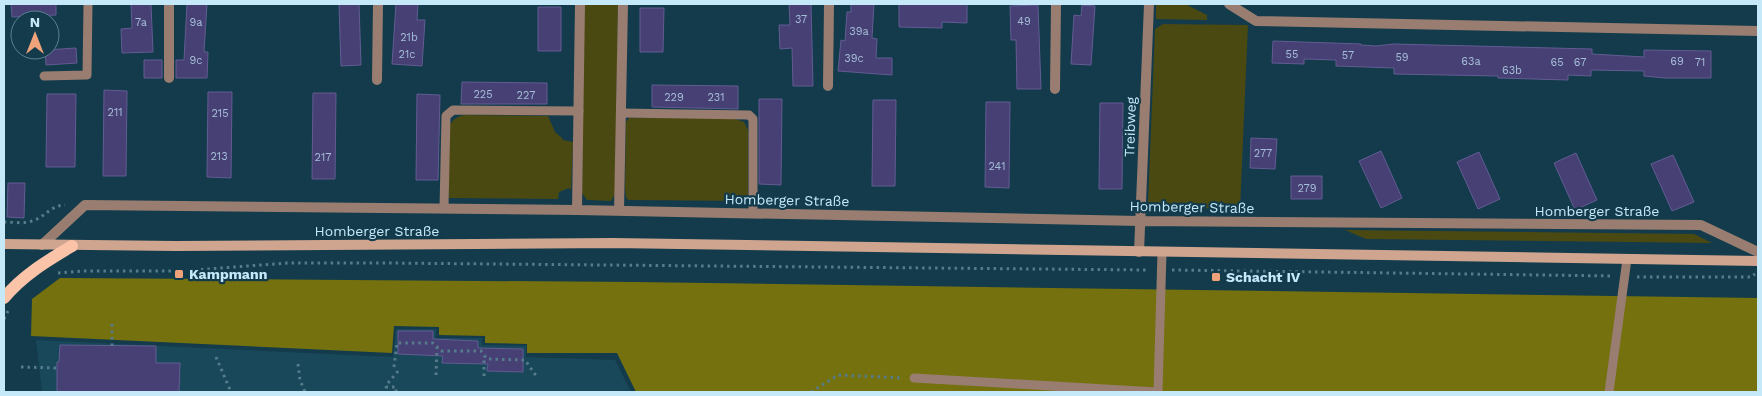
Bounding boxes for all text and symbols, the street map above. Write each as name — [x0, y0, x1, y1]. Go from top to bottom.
north arrow — [10, 10, 60, 60]
house number: 37 — [795, 13, 807, 26]
text: N — [30, 14, 40, 30]
house number: 49 — [1017, 15, 1031, 28]
house number: 7a — [135, 16, 147, 29]
house number: 9a — [189, 16, 203, 29]
house number: 39a — [849, 25, 869, 38]
house number: 21b — [400, 31, 418, 44]
house number: 21c — [399, 48, 415, 61]
house number: 55 — [1286, 48, 1298, 61]
house number: 57 — [1342, 49, 1354, 62]
house number: 59 — [1395, 51, 1409, 64]
house number: 39c — [844, 52, 864, 65]
house number: 9c — [190, 54, 202, 67]
house number: 63a — [1461, 55, 1481, 68]
house number: 69 — [1670, 55, 1684, 68]
house number: 65 — [1550, 56, 1564, 69]
house number: 67 — [1574, 56, 1586, 69]
house number: 71 — [1695, 56, 1705, 69]
house number: 63b — [1502, 64, 1522, 77]
house number: 225 — [473, 88, 493, 101]
house number: 227 — [517, 89, 535, 102]
house number: 229 — [664, 91, 684, 104]
house number: 231 — [707, 91, 725, 104]
street label: Treibweg — [1121, 96, 1139, 157]
house number: 211 — [108, 106, 123, 119]
house number: 215 — [211, 107, 229, 120]
house number: 277 — [1254, 147, 1272, 160]
house number: 213 — [210, 150, 228, 163]
house number: 217 — [315, 151, 331, 164]
house number: 241 — [989, 160, 1005, 173]
house number: 279 — [1297, 182, 1317, 195]
street label: Homberger Straße — [724, 191, 850, 209]
street label: Homberger Straße — [1129, 198, 1255, 216]
street label: Homberger Straße — [1535, 203, 1659, 219]
street label: Homberger Straße — [315, 223, 439, 239]
place label: Kampmann — [189, 266, 267, 282]
marker: Kampmann — [173, 268, 185, 280]
place label: Schacht IV — [1226, 269, 1301, 285]
marker: Schacht IV — [1210, 271, 1222, 283]

